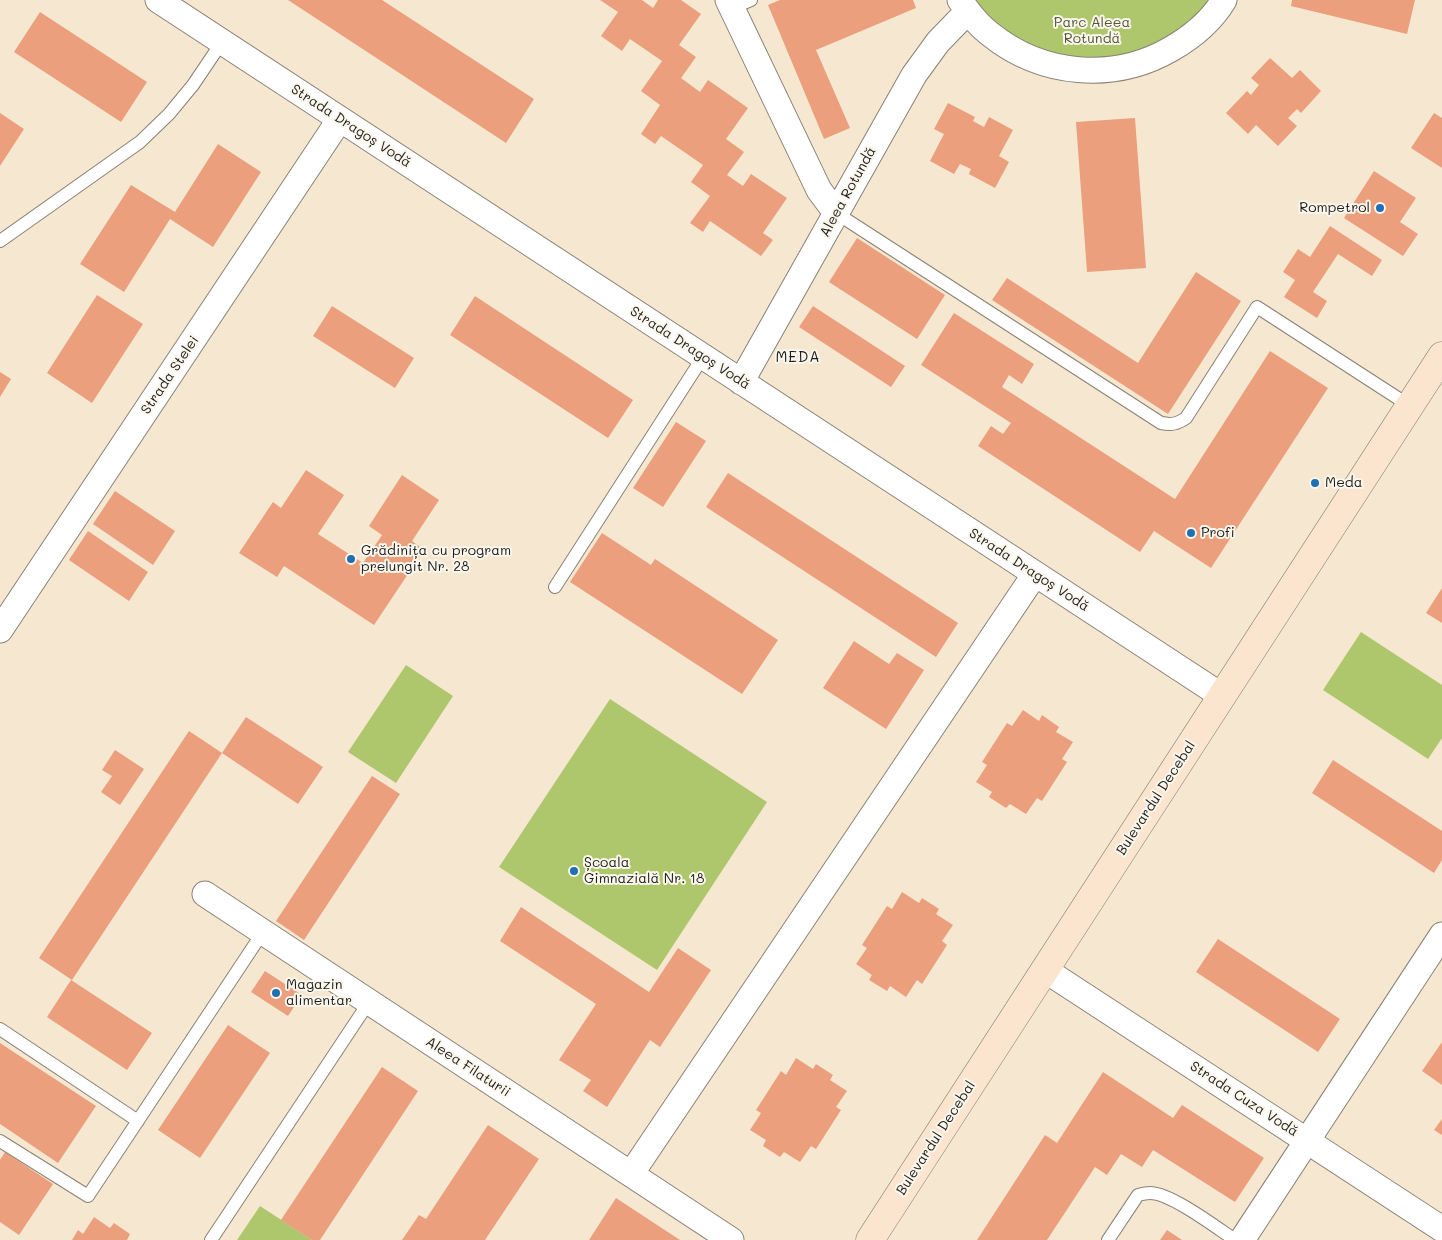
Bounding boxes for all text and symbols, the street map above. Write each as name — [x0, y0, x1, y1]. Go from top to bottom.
park label: Parc Aleea Rotundă — [1054, 15, 1130, 48]
street label: Strada Dragoș Vodă — [288, 81, 414, 171]
street label: Aleea Rotundă — [816, 144, 880, 240]
place label: Rompetrol — [1299, 200, 1370, 216]
marker: Rompetrol — [1374, 202, 1386, 214]
street label: Strada Dragoș Vodă — [627, 303, 753, 393]
street label: Strada Stelei — [138, 333, 202, 417]
district label: MEDA — [775, 348, 821, 366]
place label: Meda — [1325, 475, 1362, 491]
marker: Meda — [1309, 477, 1321, 489]
street label: Strada Dragoș Vodă — [966, 525, 1092, 615]
place label: Profi — [1201, 525, 1235, 541]
marker: Profi — [1185, 527, 1197, 539]
place label: Grădinița cu program prelungit Nr. 28 — [361, 543, 511, 576]
marker: Grădinița cu program prelungit Nr. 28 — [345, 553, 357, 565]
street label: Bulevardul Decebal — [1113, 738, 1199, 858]
place label: Școala Gimnazială Nr. 18 — [584, 855, 705, 888]
marker: Școala Gimnazială Nr. 18 — [568, 865, 580, 877]
place label: Magazin alimentar — [286, 977, 352, 1010]
marker: Magazin alimentar — [270, 987, 282, 999]
street label: Aleea Filaturii — [423, 1033, 513, 1101]
street label: Strada Cuza Vodă — [1187, 1058, 1301, 1140]
street label: Bulevardul Decebal — [893, 1078, 979, 1198]

